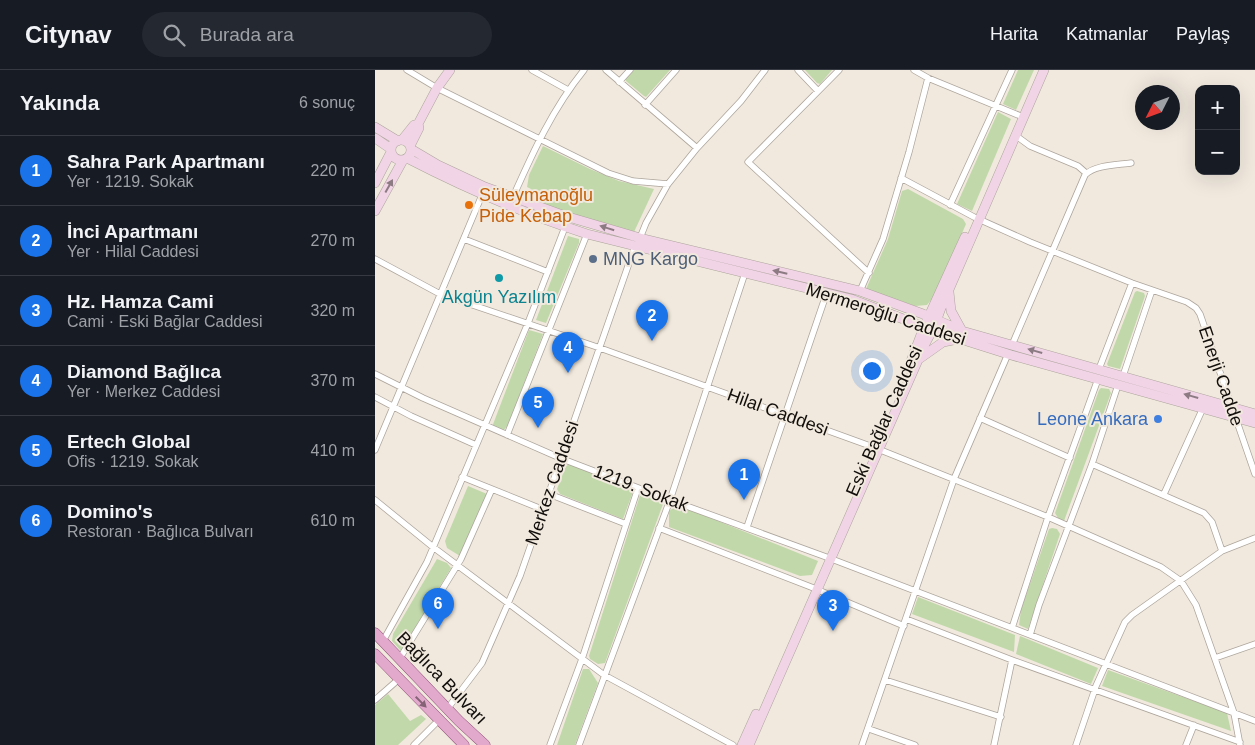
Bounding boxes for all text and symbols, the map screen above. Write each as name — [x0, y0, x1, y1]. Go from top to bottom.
search box — [142, 12, 492, 57]
text: Citynav — [25, 21, 112, 48]
icon: search — [160, 21, 188, 49]
text: Burada ara — [200, 24, 294, 45]
text: Harita — [990, 24, 1038, 44]
text: Katmanlar — [1066, 24, 1148, 44]
text: Paylaş — [1176, 24, 1230, 44]
north arrow — [1135, 85, 1180, 130]
map controls — [1195, 85, 1240, 175]
button: + — [1195, 85, 1240, 130]
text: Yakında — [20, 91, 99, 114]
text: 6 sonuç — [299, 94, 355, 111]
button: − — [1195, 130, 1240, 175]
text: Sahra Park Apartmanı — [67, 151, 265, 172]
text: 1 — [32, 162, 40, 179]
text: 220 m — [311, 162, 355, 179]
text: Yer · 1219. Sokak — [67, 173, 194, 190]
one-way arrow — [385, 178, 393, 193]
place label: Süleymanoğlu Pide Kebap — [479, 185, 593, 226]
marker: Süleymanoğlu Pide Kebap — [463, 199, 475, 211]
text: İnci Apartmanı — [67, 221, 198, 242]
one-way arrow — [599, 224, 614, 232]
text: 2 — [32, 232, 40, 249]
text: 270 m — [311, 232, 355, 249]
text: Yer · Hilal Caddesi — [67, 243, 199, 260]
place label: MNG Kargo — [603, 249, 698, 269]
marker: MNG Kargo — [587, 253, 599, 265]
one-way arrow — [773, 268, 788, 276]
marker: Akgün Yazılım — [493, 272, 505, 284]
street label: Mermeroğlu Caddesi — [803, 279, 969, 349]
place label: Akgün Yazılım — [442, 287, 556, 307]
text: Hz. Hamza Cami — [67, 291, 214, 312]
pin: 2 — [636, 300, 668, 341]
text: 3 — [32, 302, 40, 319]
text: 320 m — [311, 302, 355, 319]
text: Cami · Eski Bağlar Caddesi — [67, 313, 263, 330]
street label: Enerji Cadde — [1195, 324, 1247, 428]
pin: 4 — [552, 332, 584, 373]
street label: Eski Bağlar Caddesi — [842, 343, 926, 499]
one-way arrow — [1028, 347, 1043, 355]
your location — [859, 358, 885, 384]
text: Diamond Bağlıca — [67, 361, 221, 382]
text: 4 — [32, 372, 40, 389]
text: 370 m — [311, 372, 355, 389]
text: Yer · Merkez Caddesi — [67, 383, 220, 400]
street label: Hilal Caddesi — [725, 384, 831, 440]
pin: 5 — [522, 387, 554, 428]
one-way arrow — [1184, 391, 1199, 399]
place label: Leone Ankara — [1037, 409, 1149, 429]
marker: Leone Ankara — [1152, 413, 1164, 425]
street label: Merkez Caddesi — [521, 418, 583, 548]
text: Ertech Global — [67, 431, 191, 452]
text: 5 — [32, 442, 40, 459]
text: 410 m — [311, 442, 355, 459]
text: Ofis · 1219. Sokak — [67, 453, 199, 470]
pin: 1 — [728, 459, 760, 500]
street label: 1219. Sokak — [591, 461, 692, 516]
text: Domino's — [67, 501, 153, 522]
text: 6 — [32, 512, 40, 529]
text: 610 m — [311, 512, 355, 529]
text: Restoran · Bağlıca Bulvarı — [67, 523, 254, 540]
pin: 6 — [422, 588, 454, 629]
pin: 3 — [817, 590, 849, 631]
street label: Bağlıca Bulvarı — [393, 628, 491, 728]
one-way arrow — [415, 695, 427, 707]

